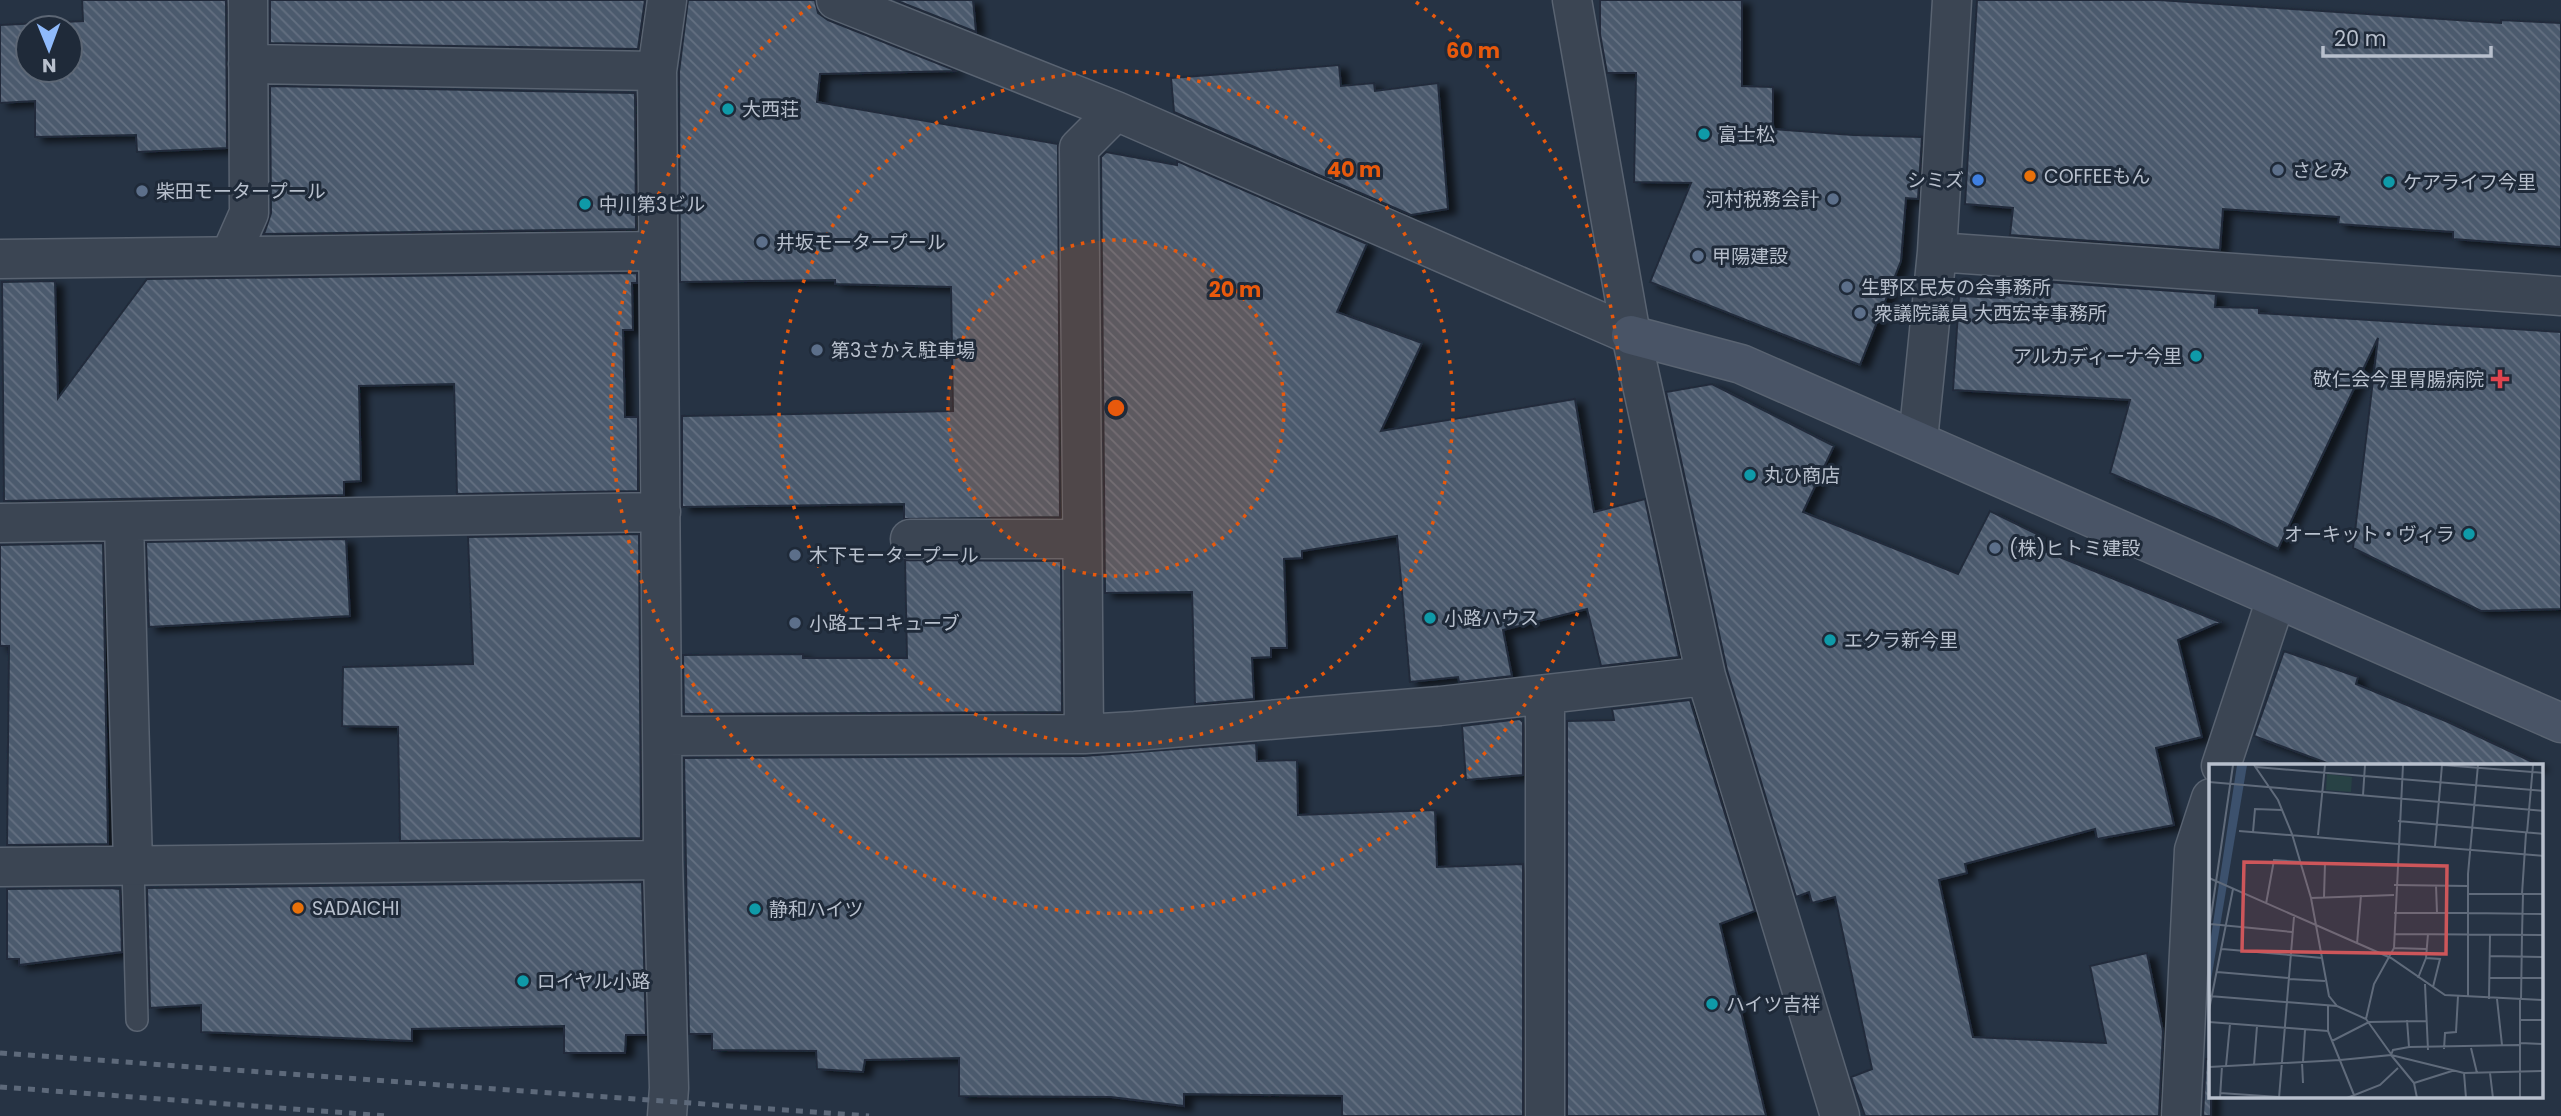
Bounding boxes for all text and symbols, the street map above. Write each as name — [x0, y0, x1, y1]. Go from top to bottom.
north arrow — [14, 14, 84, 84]
scale bar — [2323, 14, 2491, 58]
text: 20 m — [2334, 24, 2387, 53]
text: 60 m — [1446, 36, 1500, 65]
text: N — [42, 52, 57, 79]
place label: 大西荘 — [742, 96, 799, 123]
marker: 大西荘 — [720, 101, 736, 117]
place label: 富士松 — [1718, 121, 1775, 148]
marker: 富士松 — [1696, 126, 1712, 142]
text: 40 m — [1327, 155, 1381, 184]
place label: さとみ — [2292, 157, 2349, 184]
marker: さとみ — [2270, 162, 2286, 178]
place label: COFFEEもん — [2044, 163, 2150, 190]
place label: シミズ — [1907, 167, 1964, 194]
marker: COFFEEもん — [2022, 168, 2038, 184]
place label: ケアライフ今里 — [2403, 169, 2536, 196]
marker: シミズ — [1970, 172, 1986, 188]
marker: ケアライフ今里 — [2381, 174, 2397, 190]
place label: 柴田モータープール — [156, 178, 326, 205]
marker: 柴田モータープール — [134, 183, 150, 199]
place label: 河村税務会計 — [1705, 186, 1819, 213]
place label: 中川第3ビル — [599, 191, 705, 218]
marker: 河村税務会計 — [1825, 191, 1841, 207]
marker: 中川第3ビル — [577, 196, 593, 212]
place label: 井坂モータープール — [776, 229, 946, 256]
marker: 井坂モータープール — [754, 234, 770, 250]
place label: 甲陽建設 — [1712, 243, 1788, 270]
marker: 甲陽建設 — [1690, 248, 1706, 264]
place label: 生野区民友の会事務所 — [1861, 274, 2051, 301]
text: 20 m — [1209, 275, 1261, 304]
marker: 生野区民友の会事務所 — [1839, 279, 1855, 295]
place label: 衆議院議員 大西宏幸事務所 — [1874, 300, 2107, 327]
marker: 衆議院議員 大西宏幸事務所 — [1852, 305, 1868, 321]
place label: 第3さかえ駐車場 — [831, 337, 975, 364]
marker: 第3さかえ駐車場 — [809, 342, 825, 358]
place label: アルカディーナ今里 — [2013, 343, 2182, 370]
marker: アルカディーナ今里 — [2188, 348, 2204, 364]
place label: 敬仁会今里胃腸病院 — [2313, 366, 2484, 393]
marker: 敬仁会今里胃腸病院 — [2490, 369, 2510, 389]
centre of rings — [1104, 396, 1128, 420]
place label: 丸ひ商店 — [1764, 462, 1840, 489]
marker: 丸ひ商店 — [1742, 467, 1758, 483]
place label: オーキット・ヴィラ — [2284, 521, 2455, 548]
marker: オーキット・ヴィラ — [2461, 526, 2477, 542]
place label: (株)ヒトミ建設 — [2009, 535, 2140, 562]
marker: (株)ヒトミ建設 — [1987, 540, 2003, 556]
place label: 木下モータープール — [809, 542, 979, 569]
marker: 木下モータープール — [787, 547, 803, 563]
place label: 小路ハウス — [1444, 605, 1539, 632]
place label: 小路エコキューブ — [809, 610, 960, 637]
marker: 小路ハウス — [1422, 610, 1438, 626]
marker: 小路エコキューブ — [787, 615, 803, 631]
place label: エクラ新今里 — [1844, 627, 1958, 654]
marker: エクラ新今里 — [1822, 632, 1838, 648]
inset map — [2209, 764, 2544, 1098]
place label: SADAICHI — [312, 895, 399, 922]
place label: 静和ハイツ — [769, 896, 864, 923]
marker: SADAICHI — [290, 900, 306, 916]
marker: 静和ハイツ — [747, 901, 763, 917]
place label: ロイヤル小路 — [537, 968, 650, 995]
marker: ロイヤル小路 — [515, 973, 531, 989]
place label: ハイツ吉祥 — [1726, 991, 1821, 1018]
marker: ハイツ吉祥 — [1704, 996, 1720, 1012]

